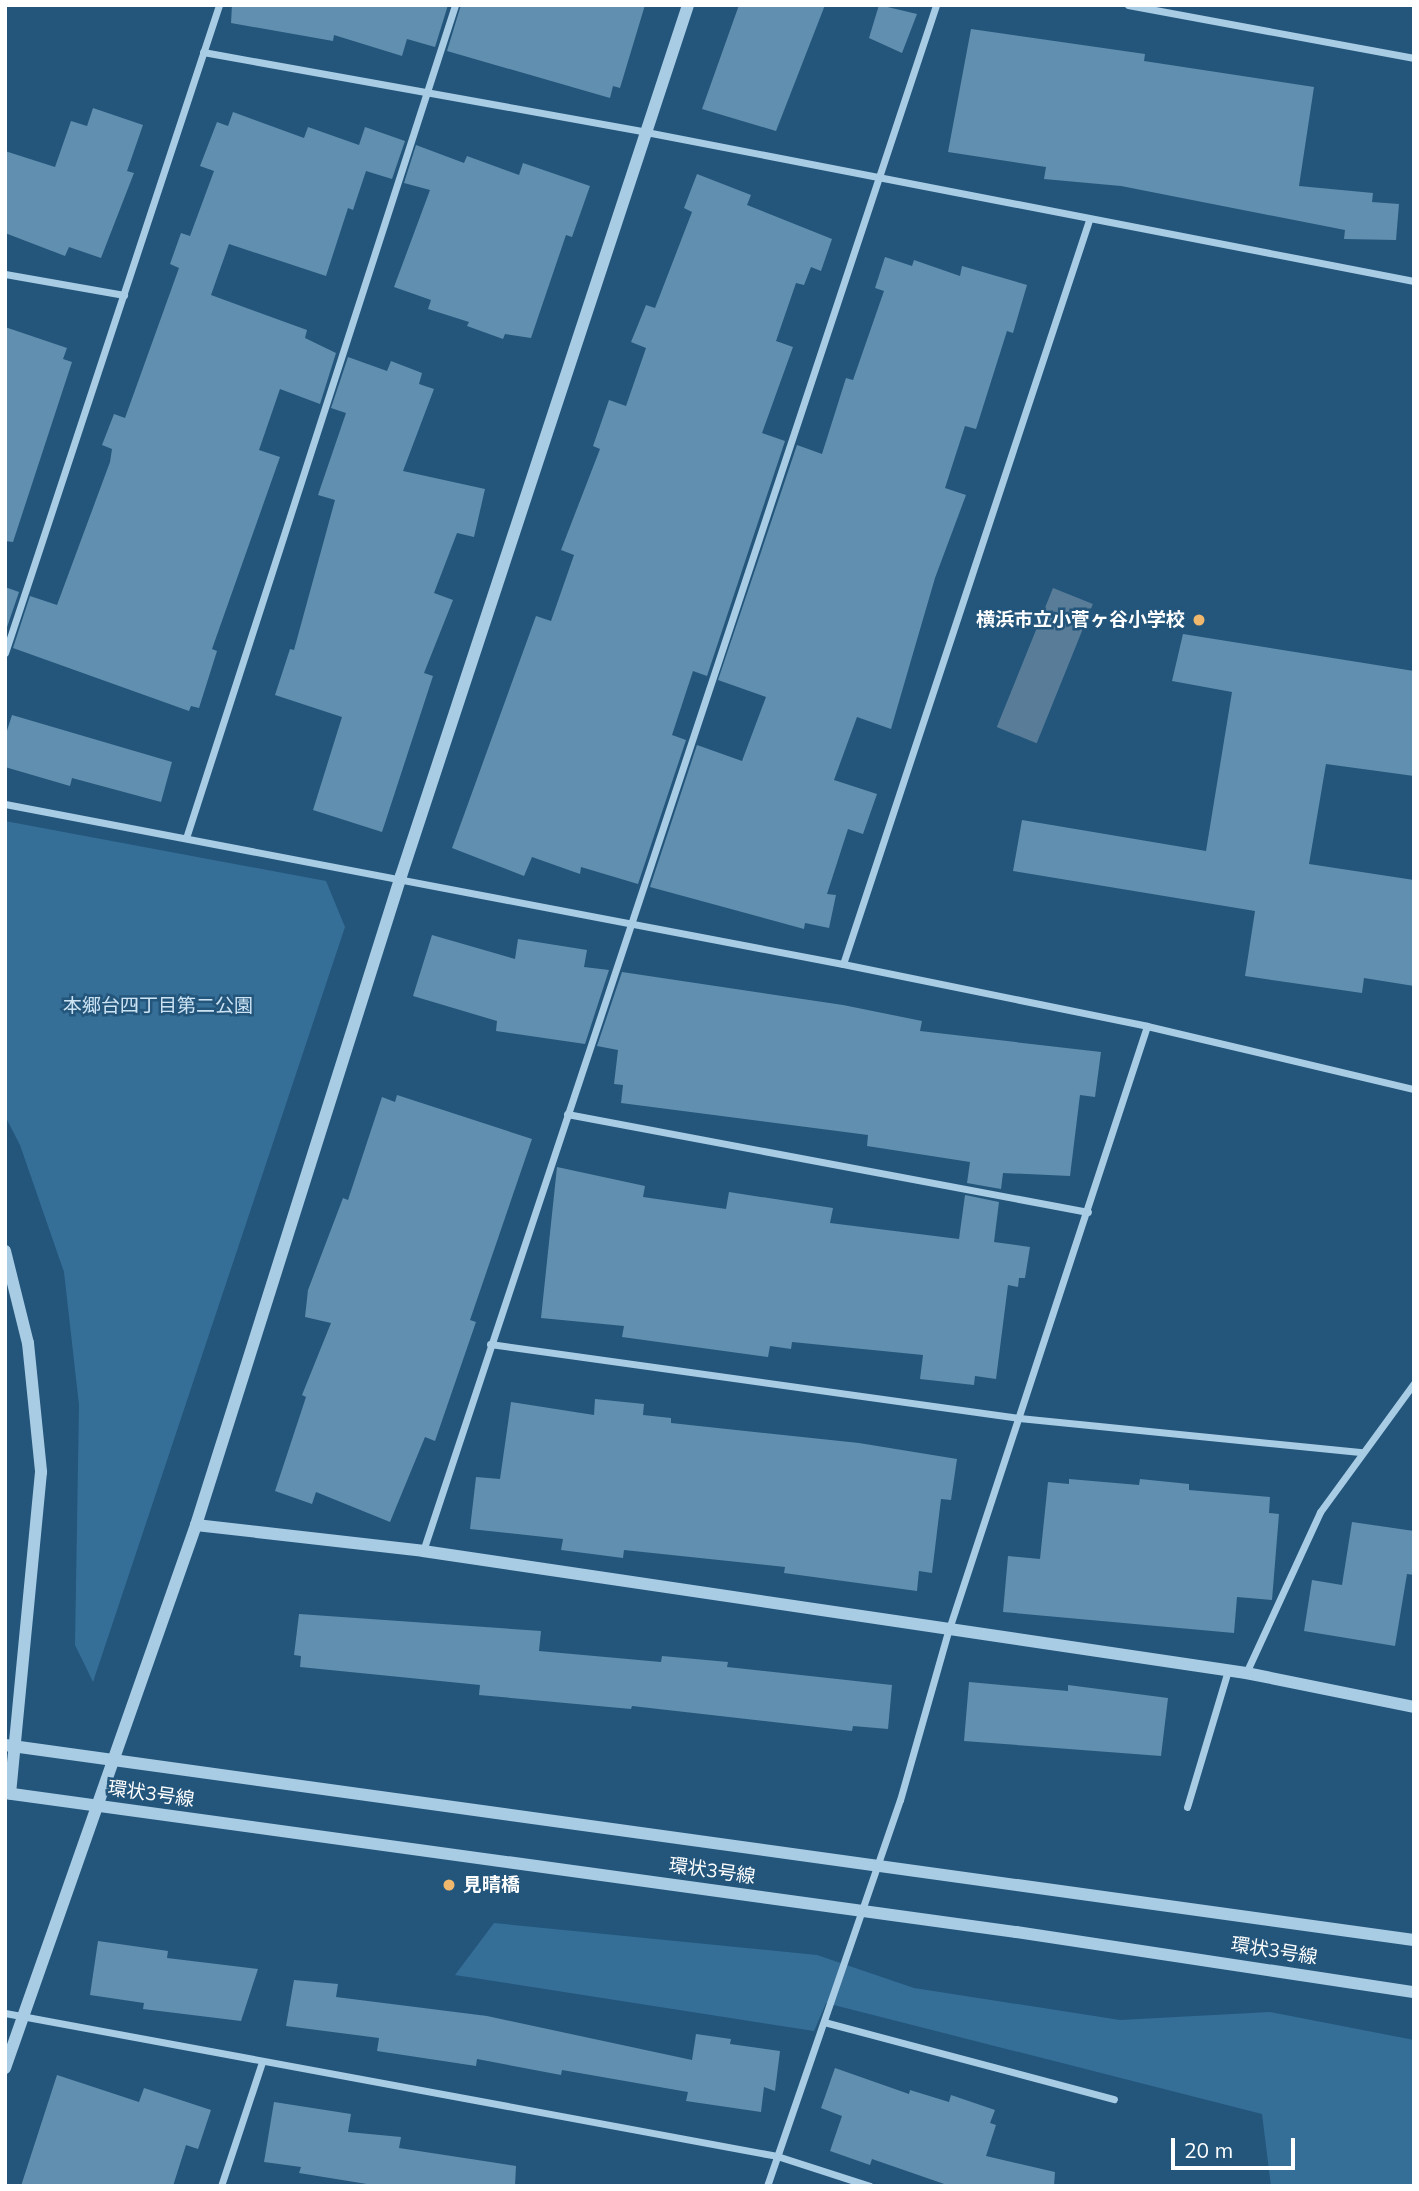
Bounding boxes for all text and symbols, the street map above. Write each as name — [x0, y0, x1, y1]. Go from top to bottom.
place label: 横浜市立小菅ヶ谷小学校 — [976, 609, 1185, 631]
marker: 横浜市立小菅ヶ谷小学校 — [1191, 612, 1207, 628]
park label: 本郷台四丁目第二公園 — [63, 995, 253, 1017]
street label: 環状3号線 — [106, 1777, 196, 1811]
street label: 環状3号線 — [667, 1854, 757, 1888]
place label: 見晴橋 — [463, 1874, 520, 1896]
marker: 見晴橋 — [441, 1877, 457, 1893]
street label: 環状3号線 — [1229, 1933, 1319, 1969]
scale bar — [1174, 2124, 1298, 2168]
text: 20 m — [1184, 2137, 1233, 2163]

